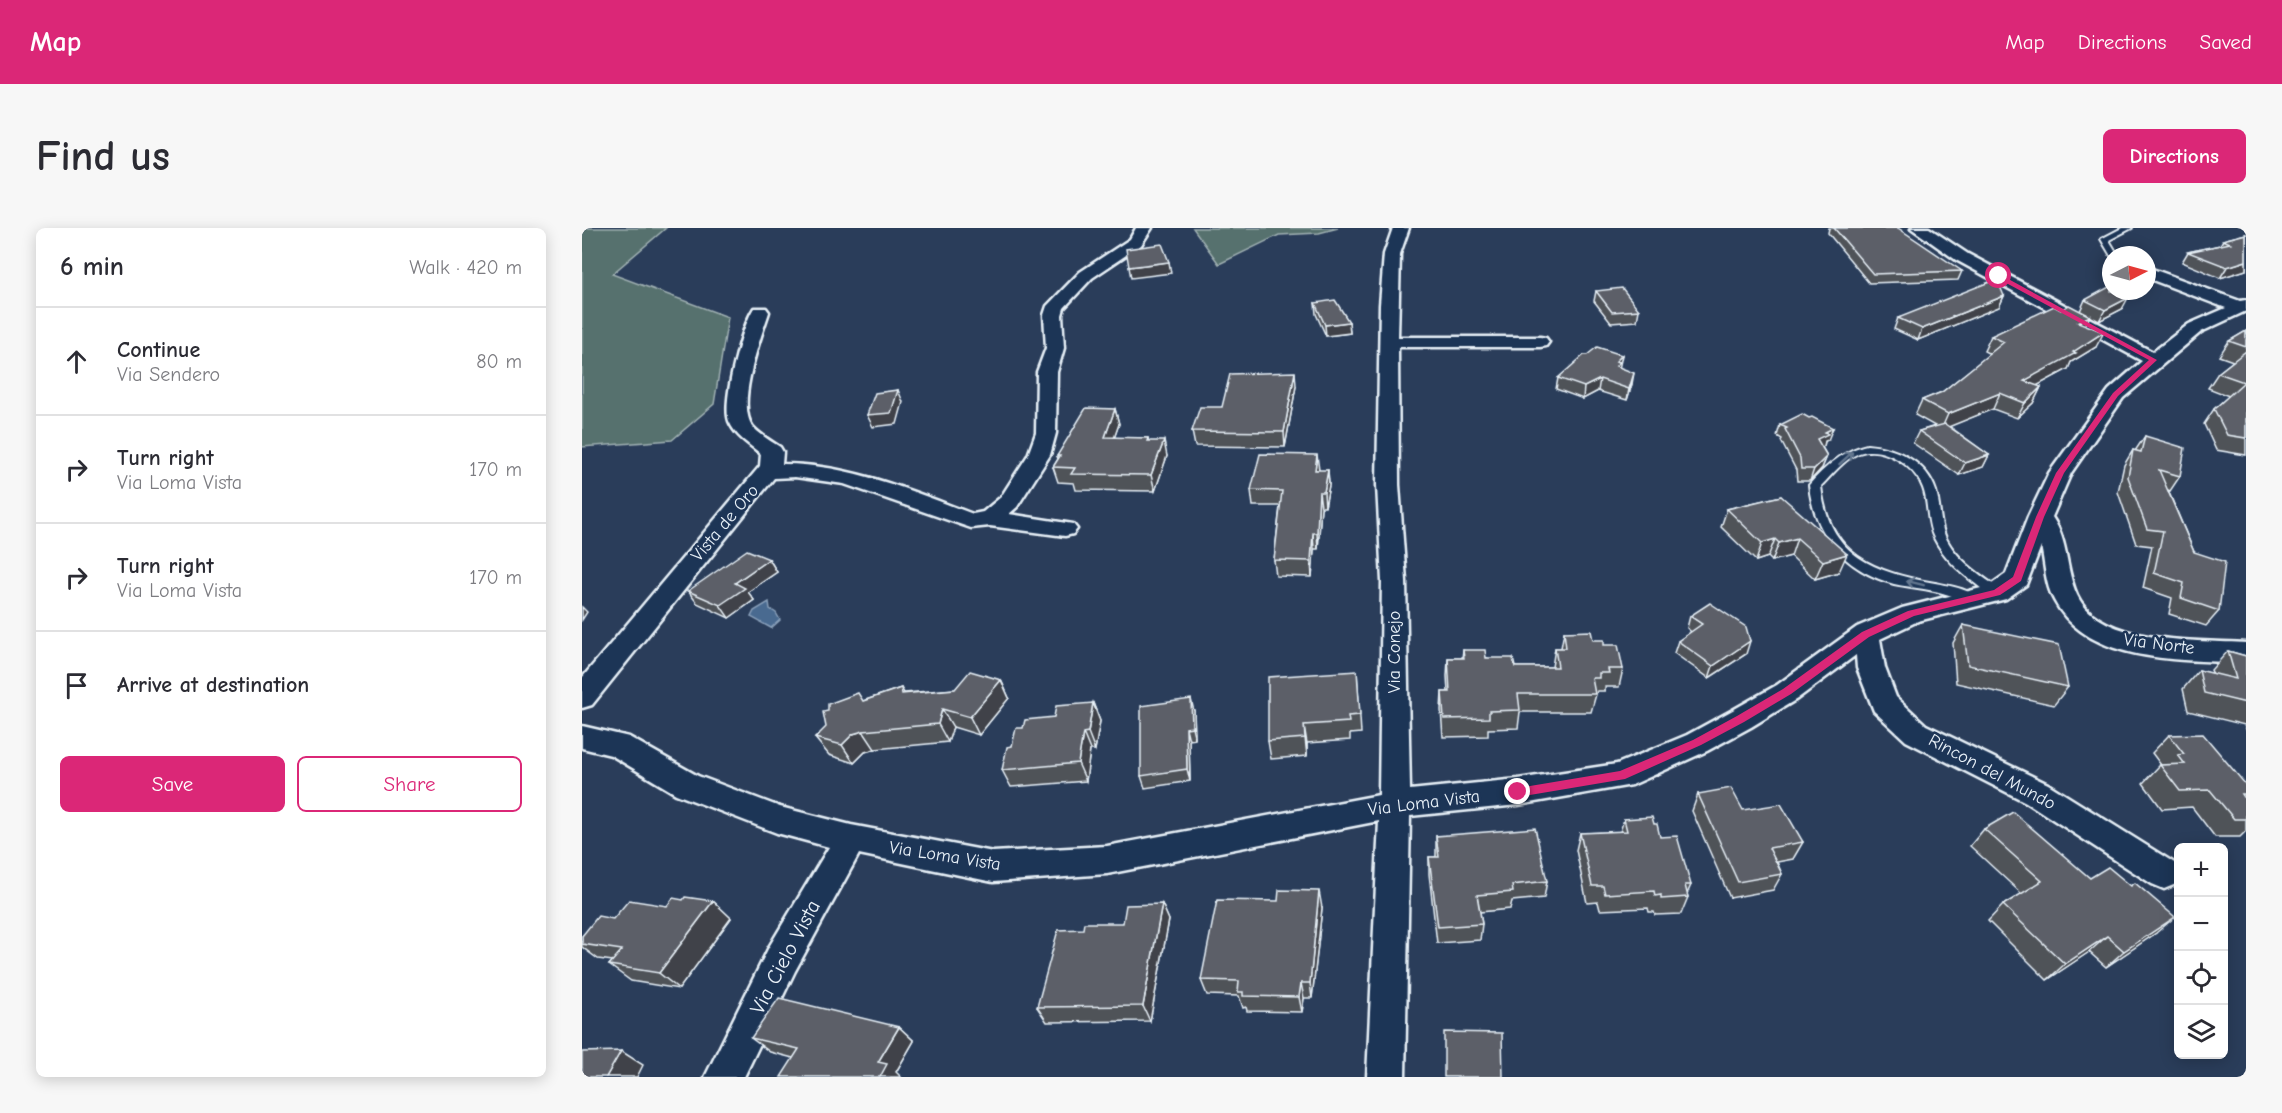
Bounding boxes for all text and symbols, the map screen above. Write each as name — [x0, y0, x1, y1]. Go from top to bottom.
text: Map — [30, 26, 81, 58]
text: Map — [2005, 30, 2045, 54]
text: Directions — [2078, 30, 2167, 54]
text: Saved — [2200, 30, 2252, 54]
button: Directions — [2103, 129, 2246, 183]
text: Find us — [36, 132, 170, 181]
north arrow — [2102, 246, 2156, 300]
text: 6 min — [60, 252, 124, 282]
text: Walk · 420 m — [409, 256, 522, 279]
route start — [1985, 262, 2011, 288]
text: Continue — [117, 337, 200, 363]
icon: ahead — [60, 345, 93, 378]
text: 80 m — [476, 350, 522, 373]
text: Via Sendero — [117, 363, 220, 386]
text: Turn right — [117, 445, 214, 471]
one-way arrow — [1838, 451, 1853, 465]
icon: right — [60, 453, 93, 486]
text: 170 m — [469, 458, 522, 481]
text: Via Loma Vista — [117, 471, 242, 494]
street label: Vista de Oro — [687, 480, 763, 566]
text: Turn right — [117, 553, 214, 579]
icon: right — [60, 561, 93, 594]
text: 170 m — [469, 566, 522, 589]
one-way arrow — [1906, 577, 1925, 589]
text: Via Loma Vista — [117, 579, 242, 602]
street label: Via Conejo — [1384, 611, 1405, 693]
street label: Via Norte — [2122, 629, 2196, 659]
icon: arrive — [60, 669, 93, 702]
text: Arrive at destination — [117, 672, 309, 698]
street label: Rincon del Mundo — [1925, 730, 2059, 814]
button: Save — [60, 756, 285, 812]
button: Share — [297, 756, 522, 812]
route end — [1504, 778, 1530, 804]
street label: Via Loma Vista — [1367, 786, 1481, 820]
street label: Via Loma Vista — [888, 837, 1002, 875]
map controls — [2174, 843, 2228, 1059]
button: + — [2174, 843, 2228, 897]
street label: Via Cielo Vista — [745, 896, 825, 1018]
button: − — [2174, 897, 2228, 951]
button: locate — [2174, 951, 2228, 1005]
button: layers — [2174, 1005, 2228, 1059]

